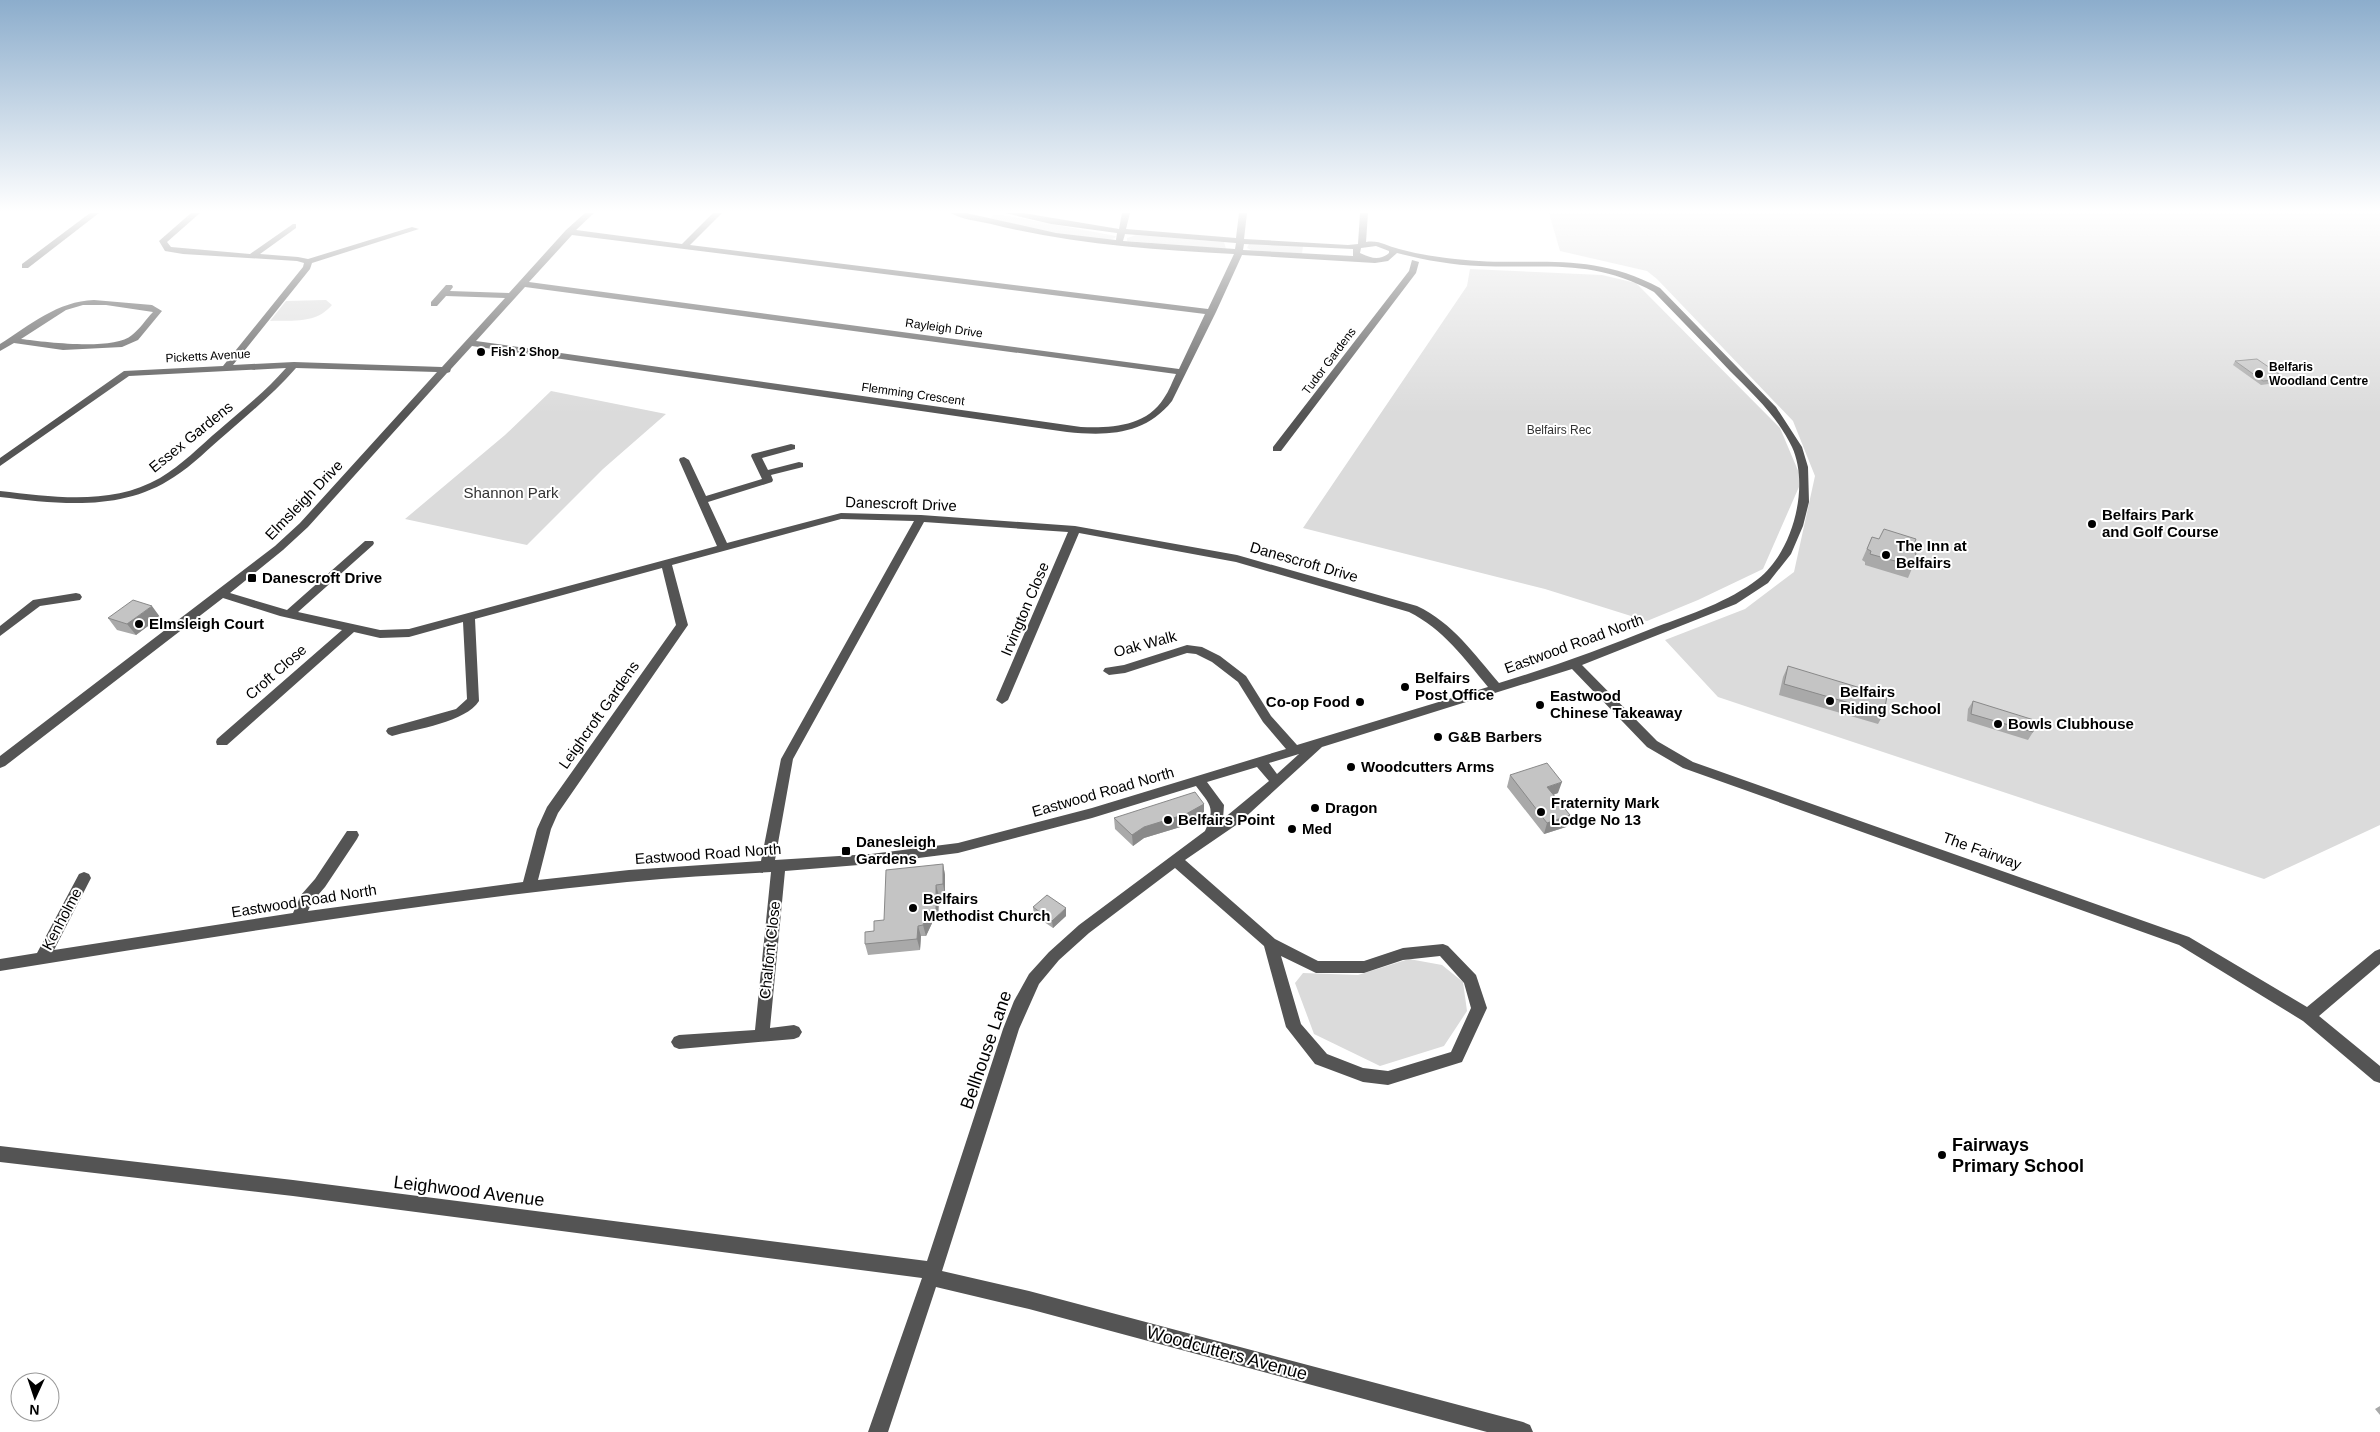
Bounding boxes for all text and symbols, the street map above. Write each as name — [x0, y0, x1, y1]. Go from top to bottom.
street label: Rayleigh Drive — [904, 316, 984, 340]
street label: Tudor Gardens — [1299, 325, 1359, 397]
place label: Fish 2 Shop — [491, 345, 559, 359]
marker: Fish 2 Shop — [475, 346, 487, 358]
street label: Picketts Avenue — [165, 347, 251, 365]
place label: Belfaris Woodland Centre — [2269, 360, 2368, 388]
marker: Belfaris Woodland Centre — [2253, 368, 2265, 380]
street label: Flemming Crescent — [861, 380, 966, 408]
street label: Essex Gardens — [145, 398, 236, 475]
park label: Belfairs Rec — [1527, 423, 1591, 437]
street label: Elmsleigh Drive — [261, 456, 346, 543]
park label: Shannon Park — [463, 484, 559, 501]
street label: Danescroft Drive — [845, 493, 957, 514]
place label: Belfairs Park and Golf Course — [2102, 506, 2219, 540]
marker: Belfairs Park and Golf Course — [2086, 518, 2098, 530]
place label: The Inn at Belfairs — [1896, 537, 1967, 571]
street label: Danescroft Drive — [1248, 538, 1360, 585]
marker: The Inn at Belfairs — [1880, 549, 1892, 561]
street label: Irvington Close — [997, 559, 1052, 658]
place label: Danescroft Drive — [262, 569, 382, 586]
marker: Danescroft Drive — [246, 572, 258, 584]
street label: Eastwood Road North — [1502, 610, 1646, 677]
place label: Elmsleigh Court — [149, 615, 264, 632]
marker: Elmsleigh Court — [133, 618, 145, 630]
street label: Oak Walk — [1112, 627, 1179, 660]
street label: Croft Close — [242, 641, 310, 703]
street label: Leighcroft Gardens — [555, 658, 642, 772]
place label: Belfairs Post Office — [1415, 669, 1494, 703]
marker: Belfairs Post Office — [1399, 681, 1411, 693]
place label: Belfairs Riding School — [1840, 683, 1941, 717]
place label: Eastwood Chinese Takeaway — [1550, 687, 1683, 721]
place label: Co-op Food — [1266, 693, 1350, 710]
marker: Belfairs Riding School — [1824, 695, 1836, 707]
marker: Co-op Food — [1354, 696, 1366, 708]
marker: Eastwood Chinese Takeaway — [1534, 699, 1546, 711]
place label: Bowls Clubhouse — [2008, 715, 2134, 732]
marker: Bowls Clubhouse — [1992, 718, 2004, 730]
place label: G&B Barbers — [1448, 728, 1542, 745]
marker: G&B Barbers — [1432, 731, 1444, 743]
place label: Woodcutters Arms — [1361, 758, 1494, 775]
marker: Woodcutters Arms — [1345, 761, 1357, 773]
street label: Eastwood Road North — [1030, 763, 1176, 820]
place label: Fraternity Mark Lodge No 13 — [1551, 794, 1660, 828]
place label: Dragon — [1325, 799, 1378, 816]
marker: Dragon — [1309, 802, 1321, 814]
marker: Fraternity Mark Lodge No 13 — [1535, 806, 1547, 818]
place label: Belfairs Point — [1178, 811, 1275, 828]
marker: Belfairs Point — [1162, 814, 1174, 826]
place label: Med — [1302, 820, 1332, 837]
marker: Med — [1286, 823, 1298, 835]
street label: The Fairway — [1940, 828, 2024, 873]
place label: Danesleigh Gardens — [856, 833, 936, 867]
street label: Eastwood Road North — [634, 840, 782, 867]
marker: Danesleigh Gardens — [840, 845, 852, 857]
street label: Eastwood Road North — [230, 881, 378, 920]
street label: Kenholme — [38, 885, 85, 953]
place label: Belfairs Methodist Church — [923, 890, 1051, 924]
street label: Chalfont Close — [756, 900, 783, 1000]
marker: Belfairs Methodist Church — [907, 902, 919, 914]
street label: Bellhouse Lane — [956, 988, 1016, 1112]
place label: Fairways Primary School — [1952, 1135, 2084, 1176]
marker: Fairways Primary School — [1936, 1149, 1948, 1161]
street label: Leighwood Avenue — [392, 1172, 546, 1210]
street label: Woodcutters Avenue — [1145, 1322, 1309, 1384]
north arrow — [10, 1372, 60, 1422]
text: N — [29, 1402, 40, 1418]

